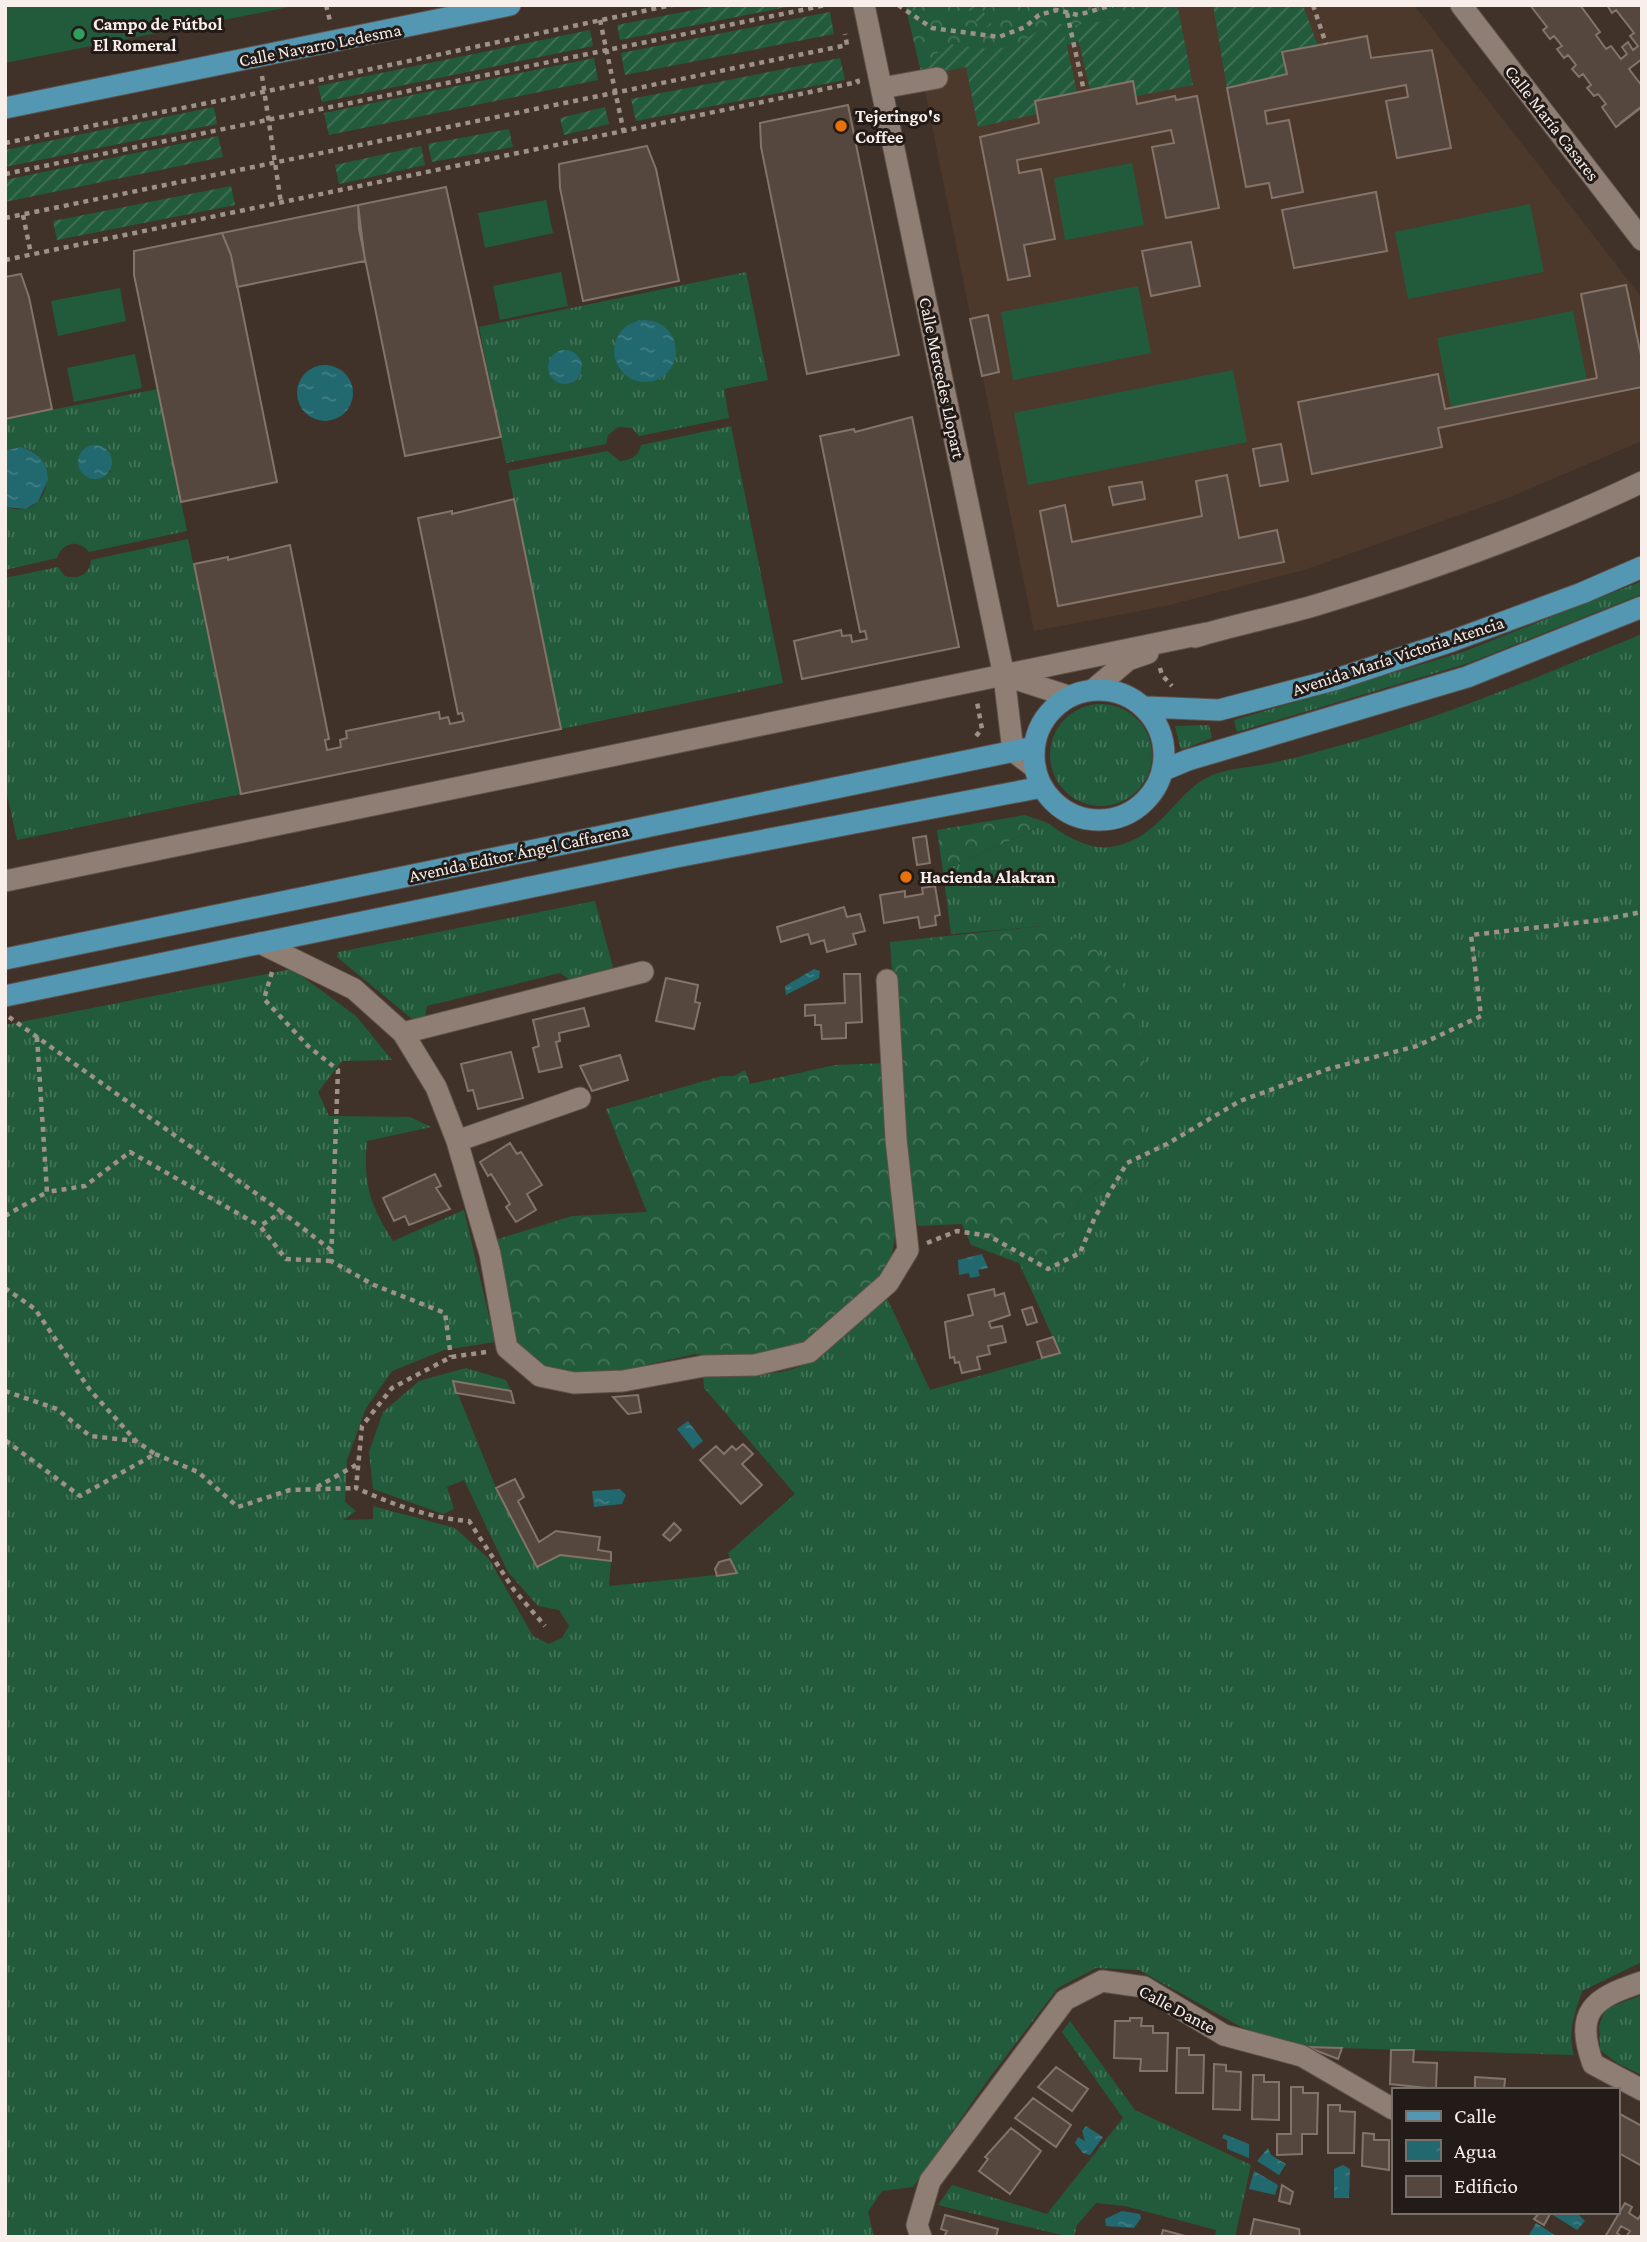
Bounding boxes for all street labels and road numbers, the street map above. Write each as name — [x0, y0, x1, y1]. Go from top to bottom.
street label: Calle Navarro Ledesma — [237, 19, 403, 71]
street label: Calle María Casares — [1501, 61, 1603, 185]
street label: Calle Mercedes Llopart — [915, 296, 969, 461]
street label: Avenida María Victoria Atencia — [1290, 612, 1506, 700]
street label: Avenida Editor Ángel Caffarena — [407, 820, 631, 886]
street label: Calle Dante — [1136, 1981, 1219, 2037]

